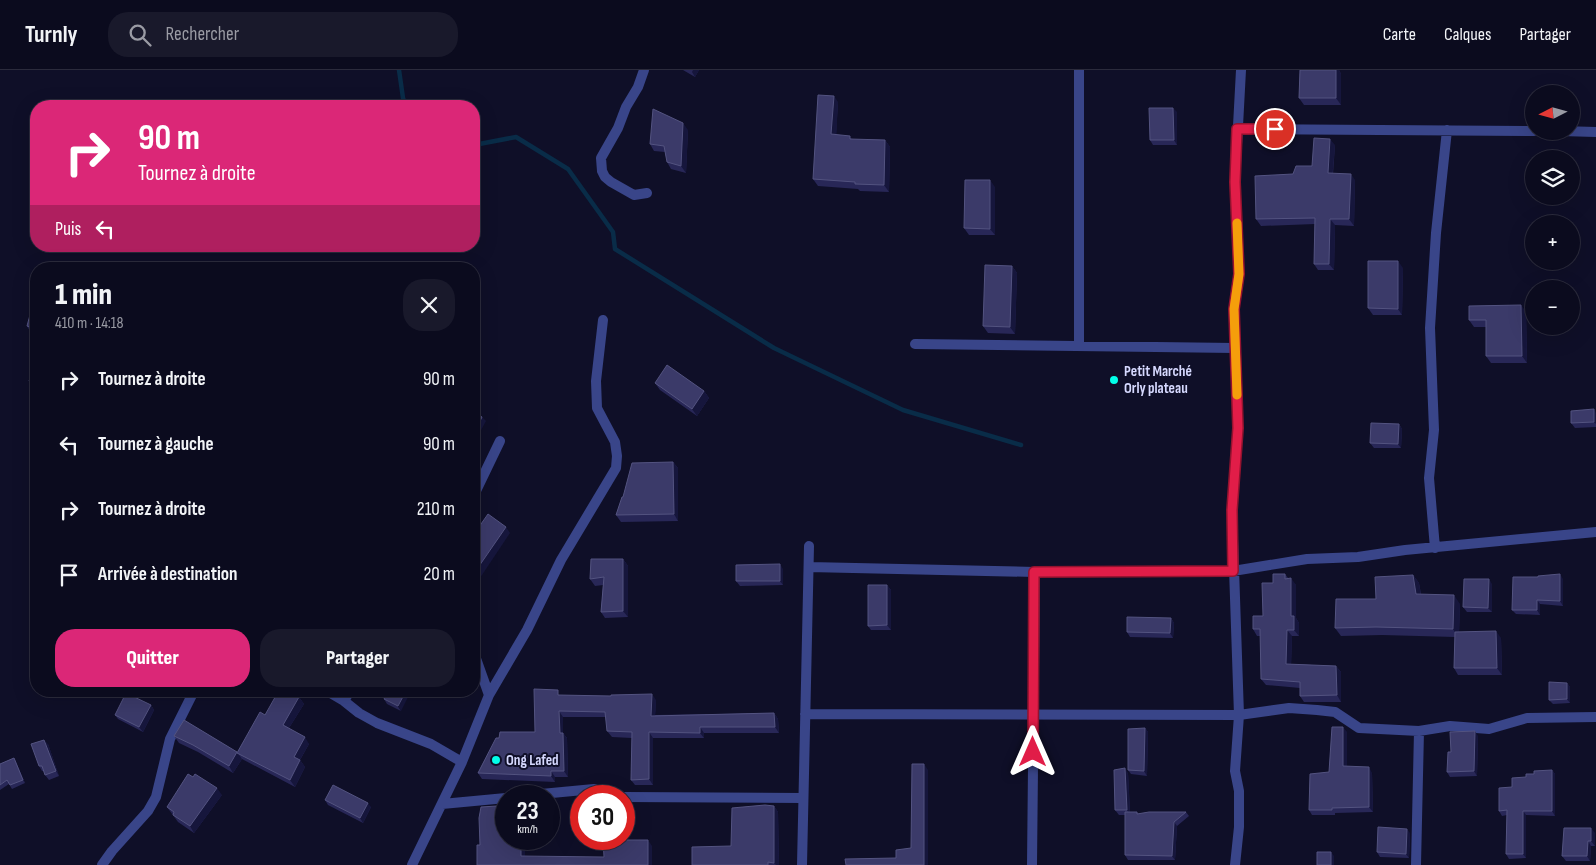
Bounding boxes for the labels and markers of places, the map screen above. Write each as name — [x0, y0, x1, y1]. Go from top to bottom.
pin — [1254, 108, 1296, 150]
place label: Petit Marché Orly plateau — [1124, 362, 1192, 398]
marker: Petit Marché Orly plateau — [1108, 374, 1120, 386]
place label: Ong Lafed — [506, 751, 559, 770]
marker: Ong Lafed — [490, 754, 502, 766]

